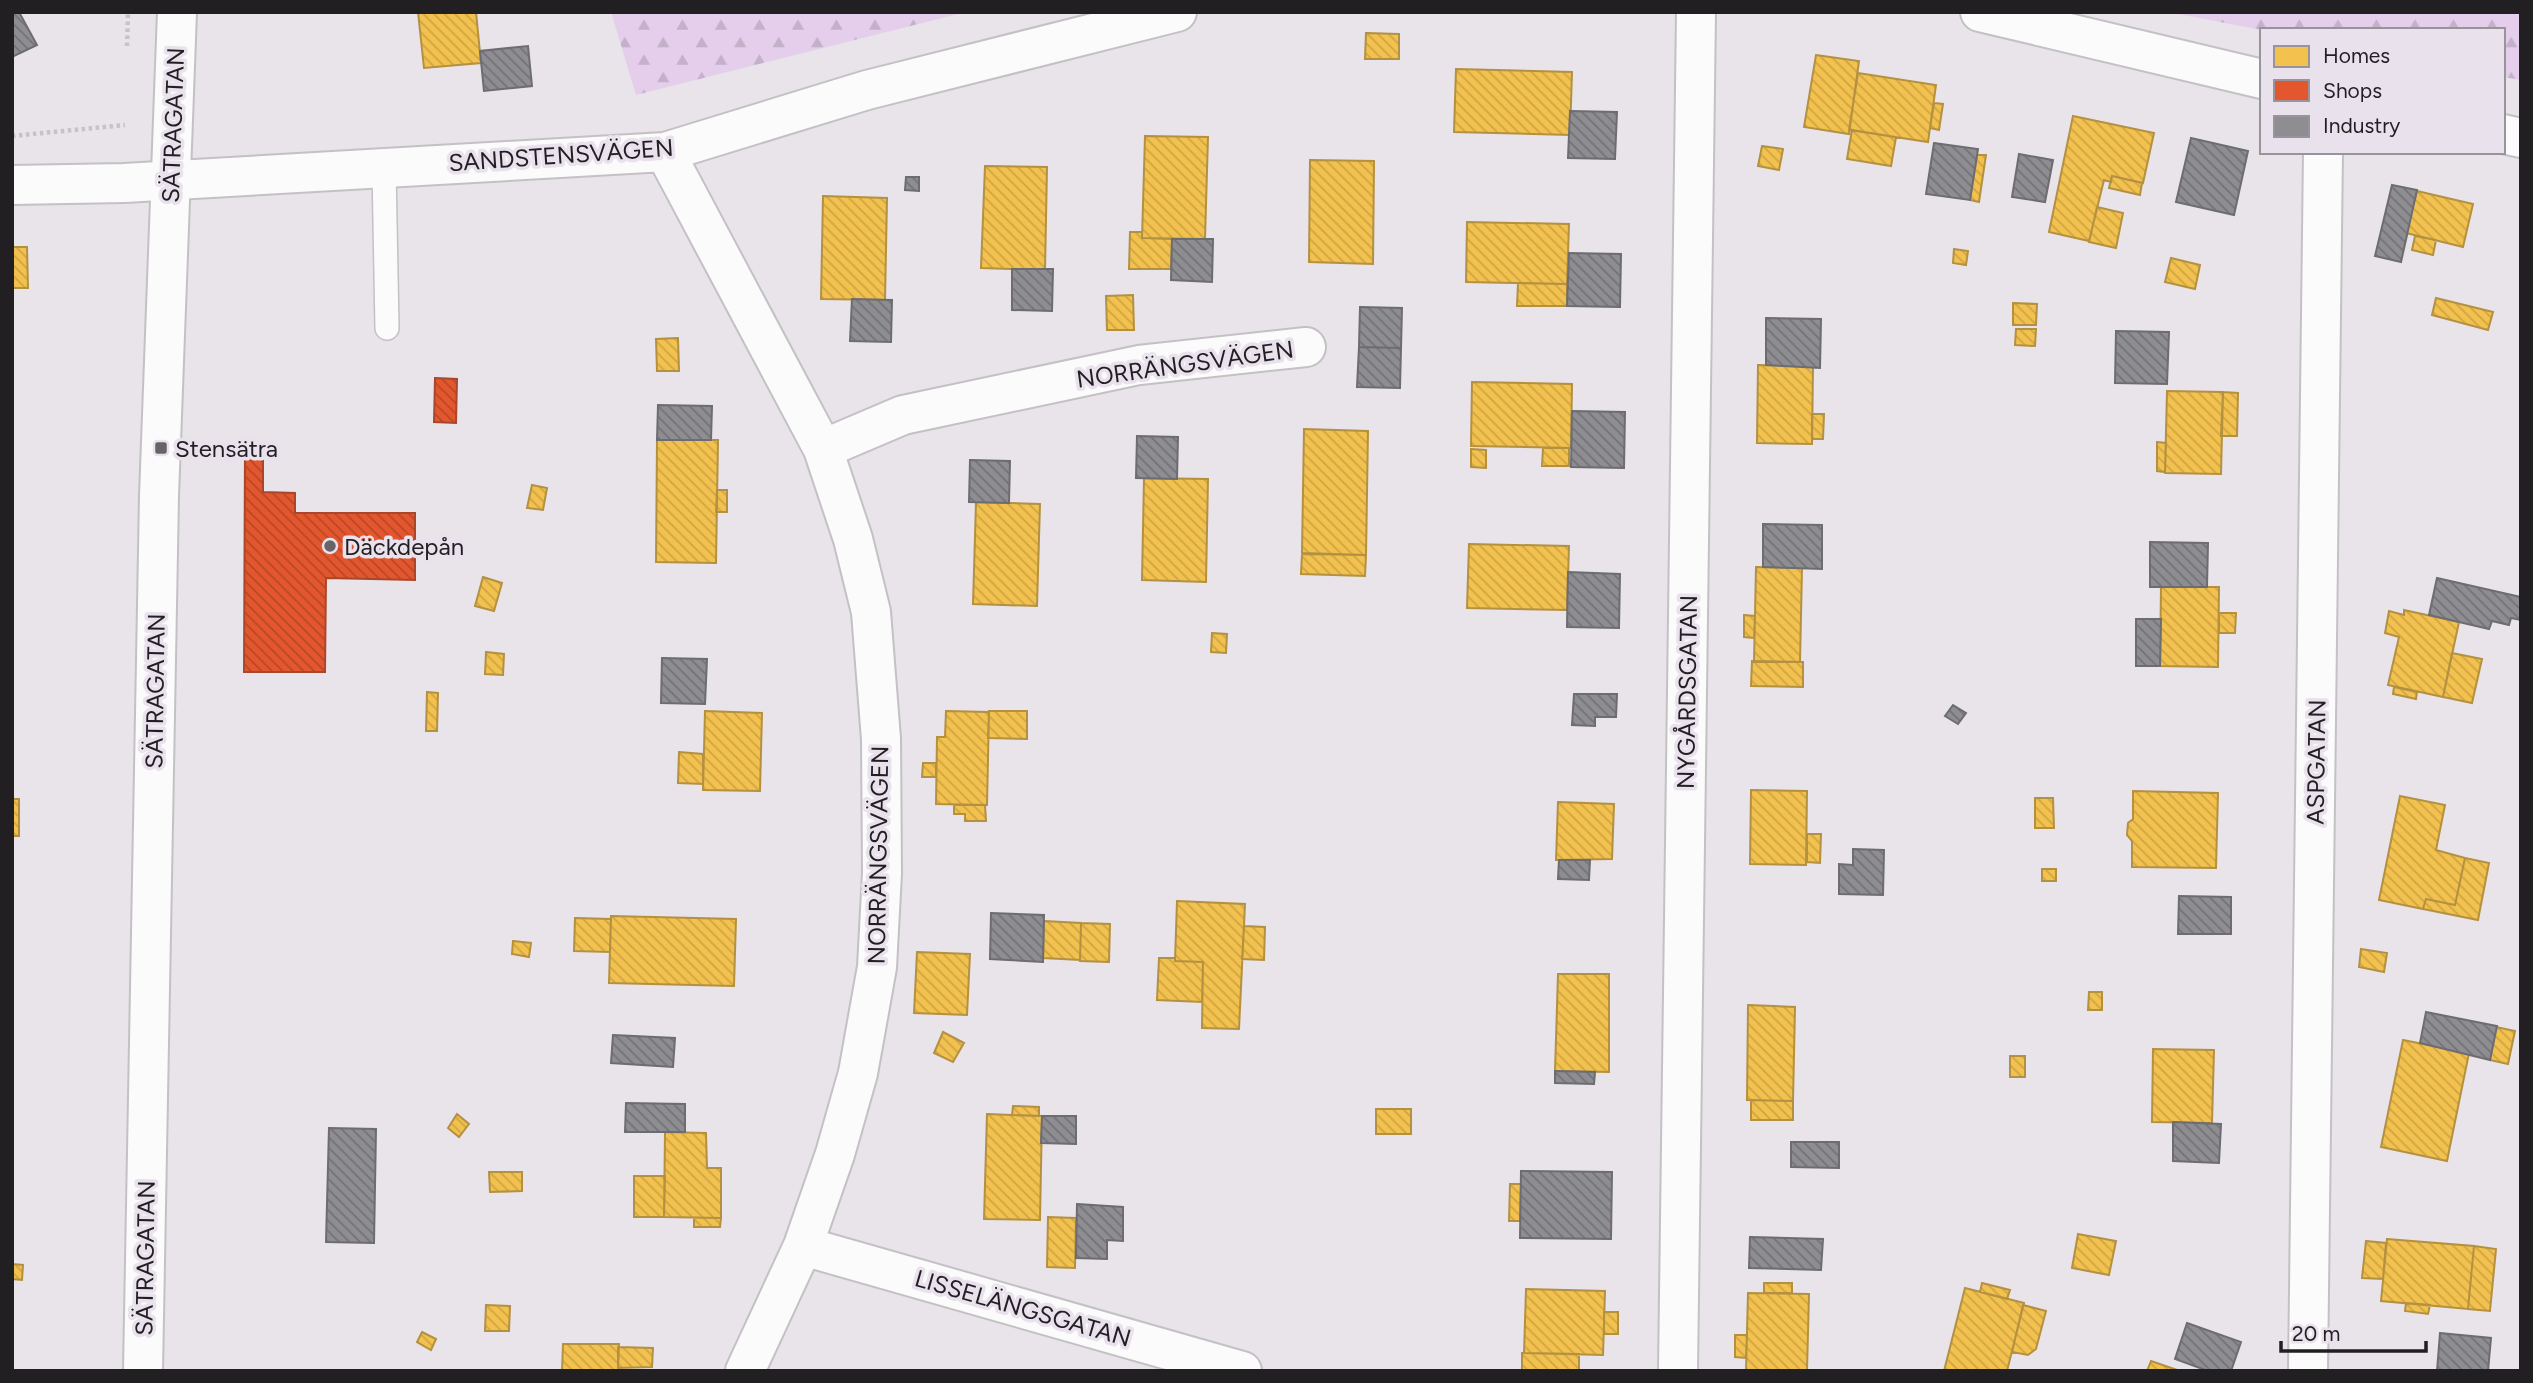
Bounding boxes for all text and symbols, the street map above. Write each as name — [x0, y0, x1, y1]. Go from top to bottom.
legend — [2260, 28, 2505, 154]
text: Homes — [2323, 43, 2390, 68]
street label: SÄTRAGATAN — [156, 47, 190, 203]
text: Shops — [2323, 78, 2382, 103]
text: Industry — [2323, 113, 2400, 138]
street label: SANDSTENSVÄGEN — [448, 133, 674, 177]
street label: NORRÄNGSVÄGEN — [1075, 334, 1295, 394]
place label: Stensätra — [175, 434, 278, 463]
marker: Stensätra — [153, 440, 169, 456]
place label: Däckdepån — [344, 532, 464, 561]
marker: Däckdepån — [322, 538, 338, 554]
street label: NYGÅRDSGATAN — [1671, 595, 1703, 789]
street label: SÄTRAGATAN — [139, 613, 171, 769]
street label: ASPGATAN — [2300, 699, 2332, 825]
street label: NORRÄNGSVÄGEN — [862, 745, 894, 965]
street label: SÄTRAGATAN — [129, 1180, 161, 1336]
street label: LISSELÄNGSGATAN — [912, 1263, 1134, 1353]
scale bar — [2281, 1310, 2426, 1354]
text: 20 m — [2292, 1321, 2340, 1346]

